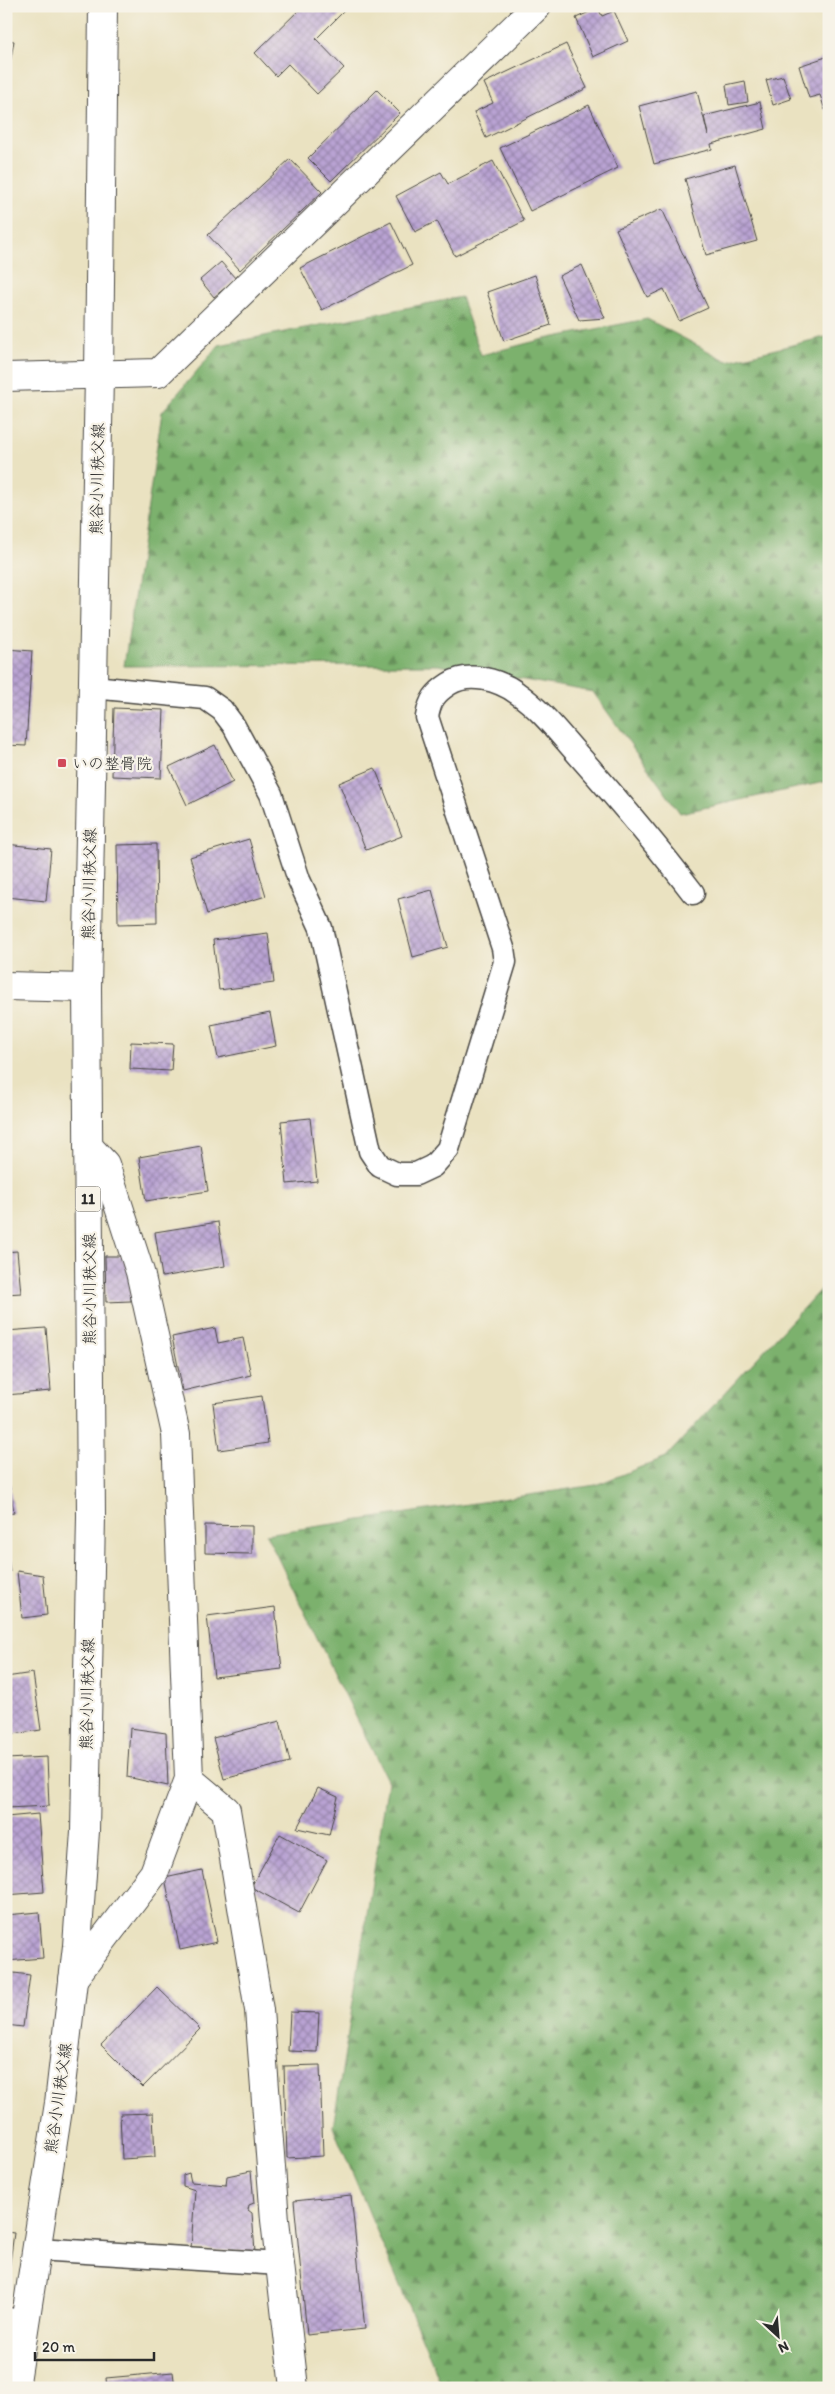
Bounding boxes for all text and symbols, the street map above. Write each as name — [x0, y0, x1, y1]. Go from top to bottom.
street label: 熊谷小川秩父線 — [87, 423, 107, 535]
place label: いの整骨院 — [72, 754, 152, 773]
marker: いの整骨院 — [56, 757, 68, 769]
street label: 熊谷小川秩父線 — [79, 828, 99, 940]
road number: 11 — [76, 1186, 100, 1212]
street label: 熊谷小川秩父線 — [80, 1233, 99, 1345]
street label: 熊谷小川秩父線 — [77, 1638, 97, 1750]
street label: 熊谷小川秩父線 — [41, 2041, 75, 2155]
north arrow — [752, 2312, 802, 2362]
scale bar — [35, 2329, 154, 2361]
text: 20 m — [42, 2338, 76, 2356]
text: N — [776, 2338, 791, 2357]

